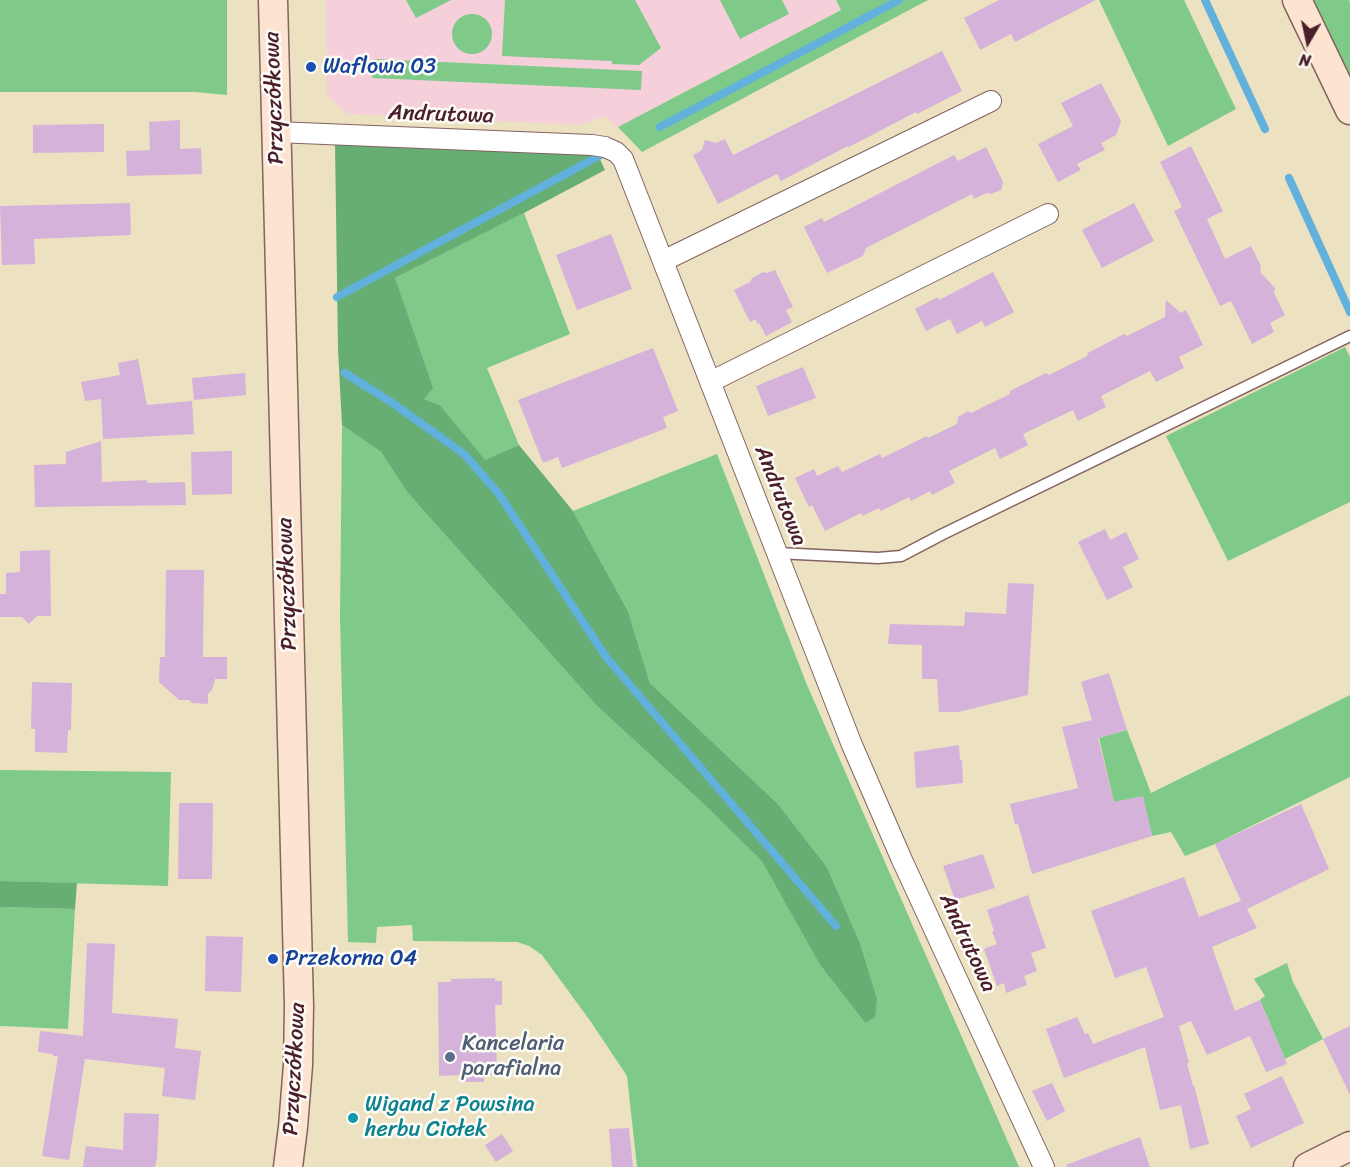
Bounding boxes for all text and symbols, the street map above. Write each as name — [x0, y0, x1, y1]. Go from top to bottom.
north arrow — [1278, 12, 1338, 72]
street label: Przyczółkowa — [259, 31, 291, 165]
text: N — [1297, 45, 1313, 75]
place label: Waflowa 03 — [323, 54, 436, 80]
marker: Waflowa 03 — [304, 60, 318, 74]
street label: Andrutowa — [388, 100, 494, 130]
street label: Andrutowa — [748, 442, 812, 550]
street label: Przyczółkowa — [272, 517, 304, 651]
street label: Andrutowa — [933, 890, 1001, 996]
place label: Przekorna 04 — [285, 946, 417, 972]
marker: Przekorna 04 — [266, 952, 280, 966]
street label: Przyczółkowa — [278, 1002, 312, 1136]
place label: Kancelaria parafialna — [462, 1031, 564, 1082]
marker: Kancelaria parafialna — [443, 1050, 457, 1064]
place label: Wigand z Powsina herbu Ciołek — [365, 1092, 534, 1144]
marker: Wigand z Powsina herbu Ciołek — [346, 1111, 360, 1125]

